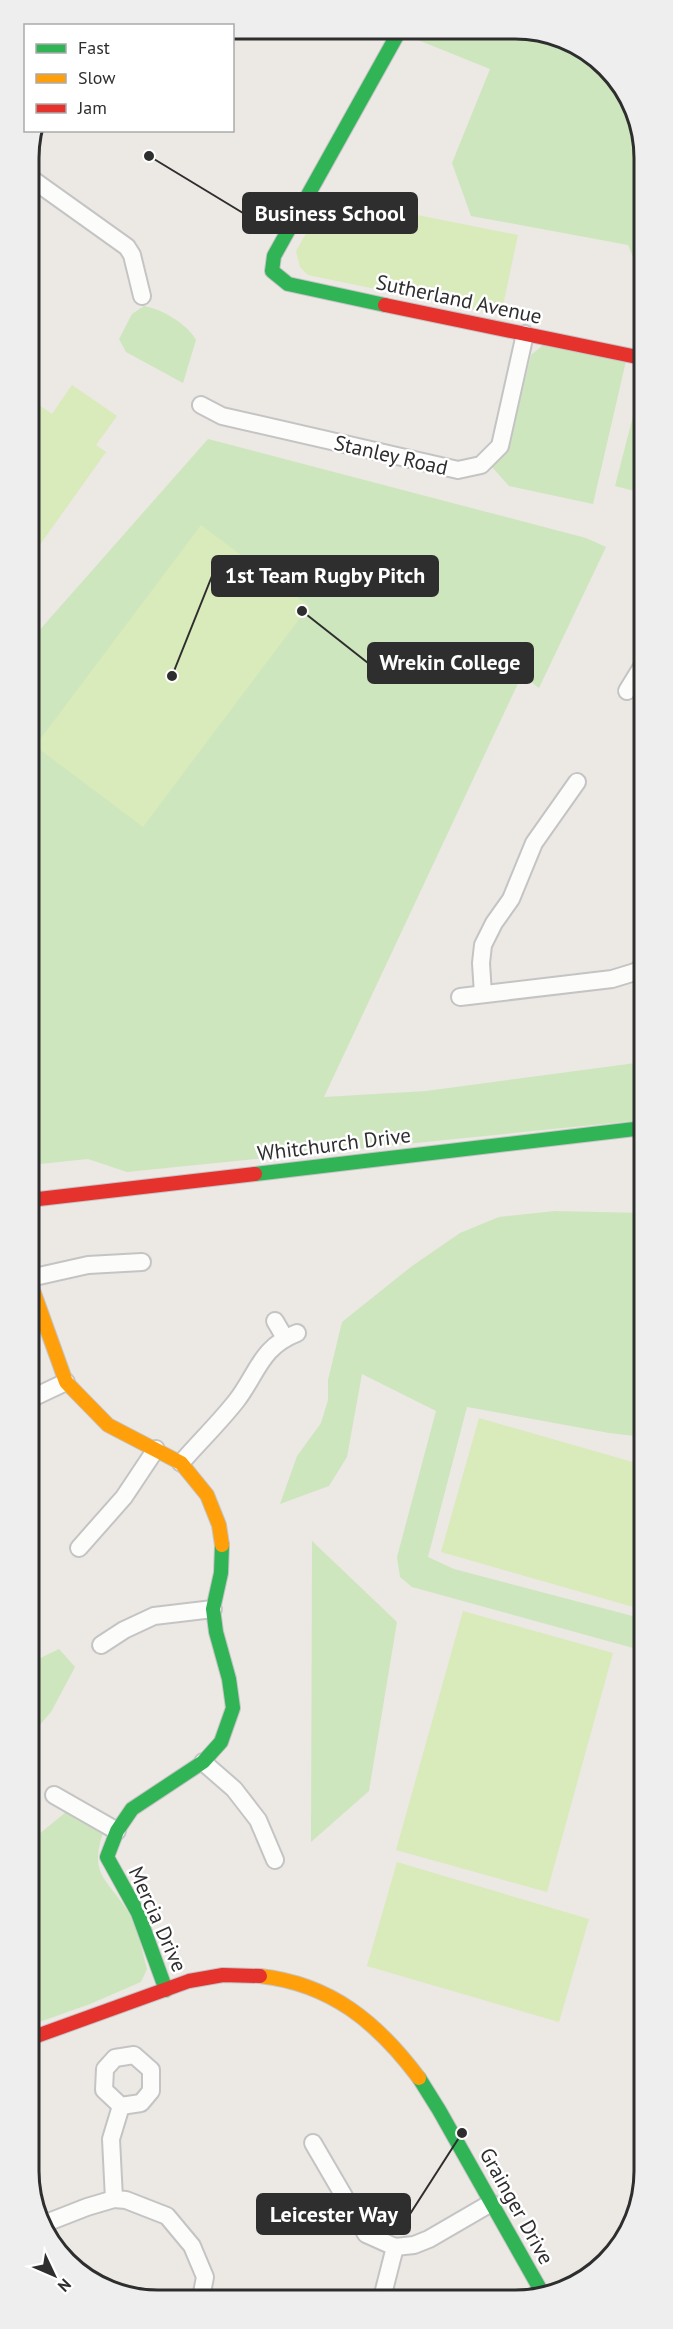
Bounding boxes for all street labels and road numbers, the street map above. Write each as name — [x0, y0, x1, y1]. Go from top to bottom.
street label: Sutherland Avenue — [374, 268, 544, 330]
street label: Stanley Road — [332, 429, 450, 481]
street label: Whitchurch Drive — [256, 1121, 412, 1167]
street label: Mercia Drive — [123, 1862, 193, 1976]
street label: Grainger Drive — [474, 2143, 560, 2269]

